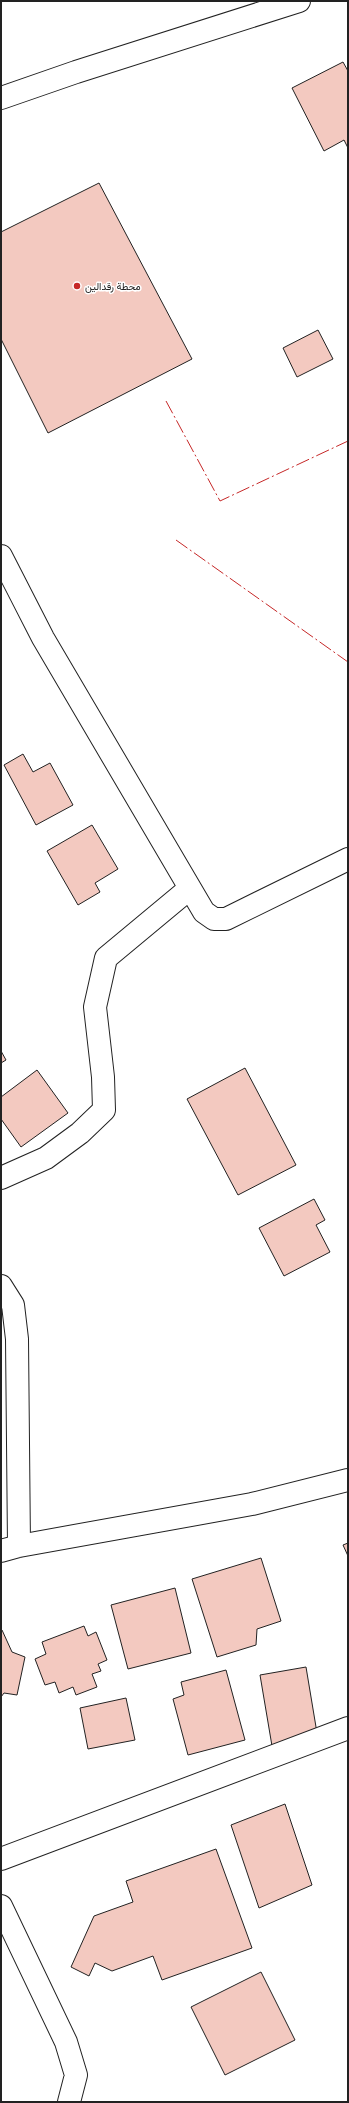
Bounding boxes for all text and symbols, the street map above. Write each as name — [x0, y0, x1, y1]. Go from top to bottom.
place label: محطة رقدالين — [85, 280, 141, 293]
marker: محطة رقدالين — [72, 281, 82, 291]

